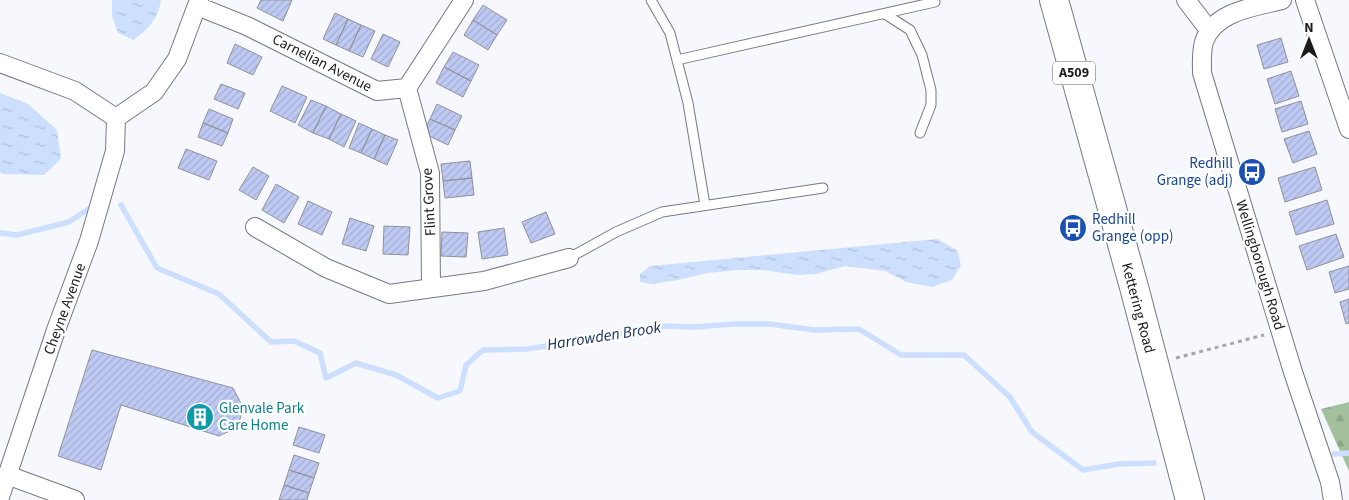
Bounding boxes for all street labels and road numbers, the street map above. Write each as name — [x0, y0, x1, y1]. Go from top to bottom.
street label: Carnelian Avenue — [268, 29, 376, 97]
road number: A509 — [1053, 62, 1095, 84]
street label: Flint Grove — [417, 168, 441, 236]
street label: Wellingborough Road — [1230, 197, 1290, 333]
street label: Cheyne Avenue — [39, 260, 91, 358]
street label: Kettering Road — [1116, 260, 1160, 356]

